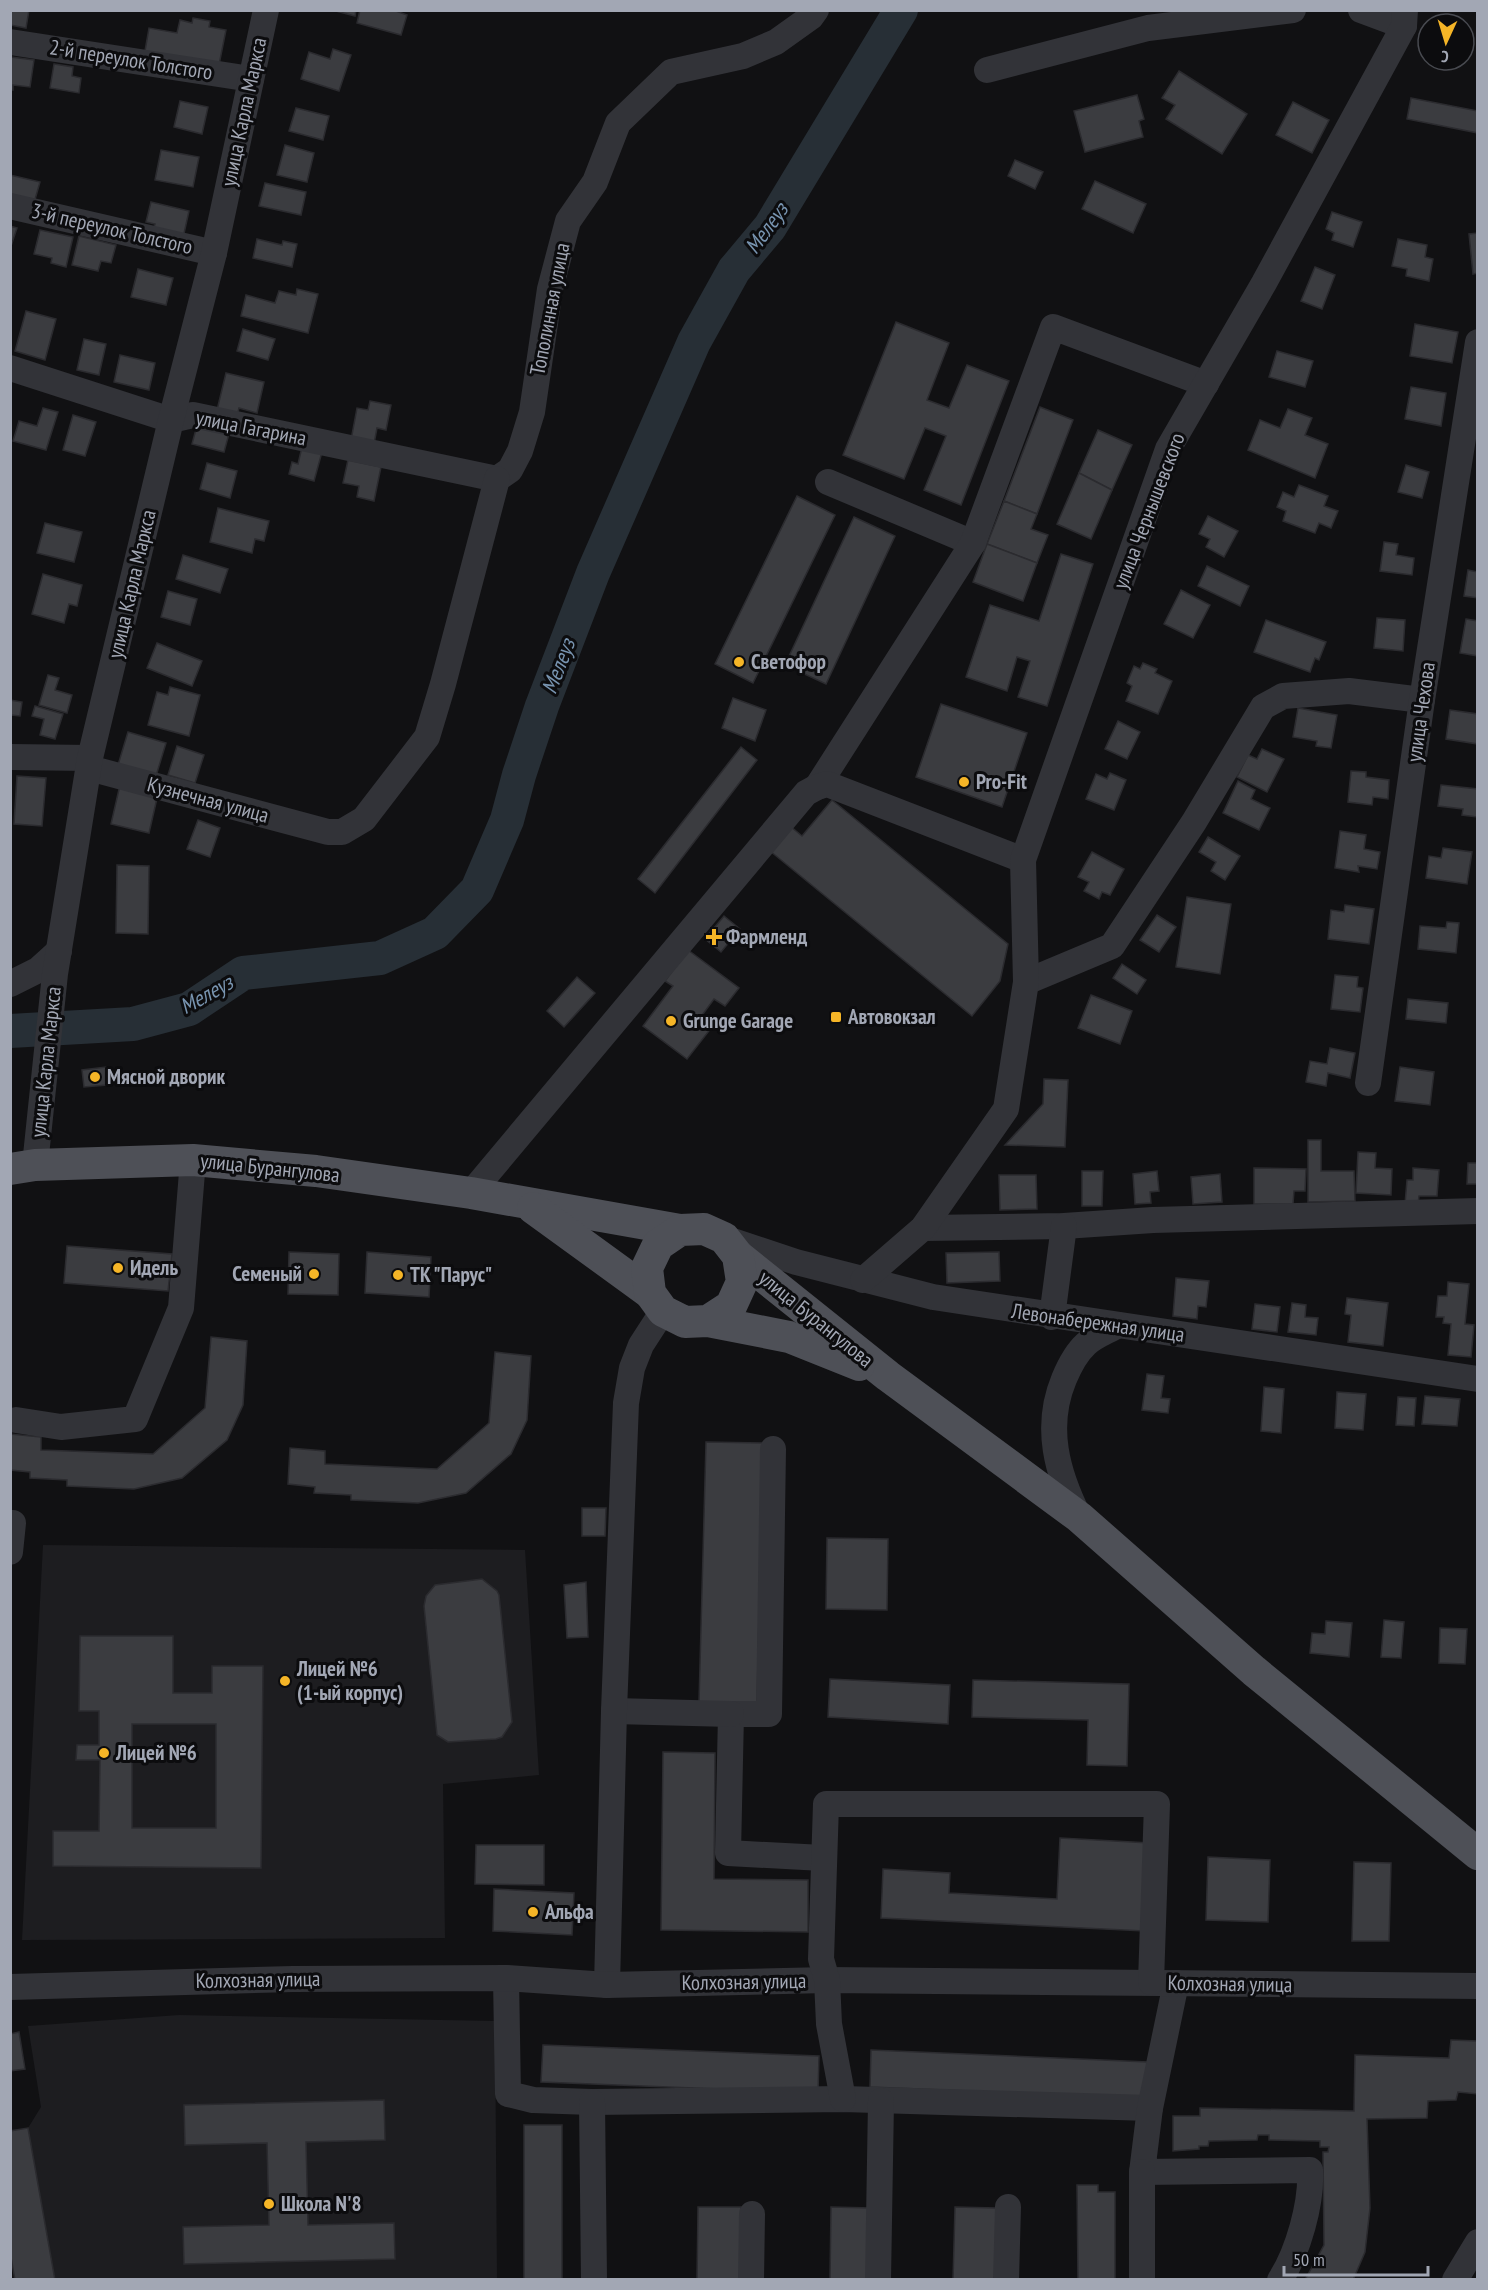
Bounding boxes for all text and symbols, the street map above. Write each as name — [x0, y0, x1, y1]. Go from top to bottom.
north arrow — [1416, 12, 1476, 72]
street label: 2-й переулок Толстого — [48, 33, 214, 86]
street label: улица Карла Маркса — [215, 35, 272, 189]
text: С — [1440, 47, 1449, 67]
water label: Мелеуз — [738, 195, 795, 259]
street label: 3-й переулок Толстого — [29, 197, 195, 260]
street label: Тополинная улица — [523, 240, 576, 377]
street label: улица Гагарина — [194, 404, 309, 451]
street label: улица Чернышевского — [1106, 429, 1191, 593]
street label: улица Карла Маркса — [101, 507, 162, 661]
water label: Мелеуз — [535, 632, 582, 697]
place label: Светофор — [751, 648, 826, 675]
marker: Светофор — [732, 655, 746, 669]
street label: улица Чехова — [1400, 660, 1441, 763]
place label: Pro-Fit — [976, 768, 1027, 795]
street label: Кузнечная улица — [144, 770, 272, 829]
marker: Pro-Fit — [957, 775, 971, 789]
place label: Фармленд — [726, 923, 807, 950]
marker: Фармленд — [707, 930, 721, 944]
water label: Мелеуз — [175, 967, 239, 1020]
street label: улица Карла Маркса — [24, 985, 67, 1139]
place label: Автовокзал — [847, 1003, 936, 1030]
place label: Grunge Garage — [683, 1007, 793, 1034]
marker: Автовокзал — [829, 1010, 843, 1024]
marker: Grunge Garage — [664, 1014, 678, 1028]
place label: Мясной дворик — [107, 1063, 226, 1090]
marker: Мясной дворик — [88, 1070, 102, 1084]
street label: улица Бурангулова — [199, 1147, 341, 1188]
place label: Идель — [130, 1254, 178, 1281]
place label: Семеный — [232, 1260, 302, 1287]
marker: Идель — [111, 1261, 125, 1275]
place label: ТК "Парус" — [410, 1261, 492, 1288]
street label: улица Бурангулова — [754, 1264, 879, 1373]
marker: Семеный — [307, 1267, 321, 1281]
marker: ТК "Парус" — [391, 1268, 405, 1282]
street label: Левонабережная улица — [1009, 1297, 1186, 1348]
place label: Лицей №6 (1-ый корпус) — [296, 1655, 403, 1706]
marker: Лицей №6 (1-ый корпус) — [278, 1674, 292, 1688]
place label: Лицей №6 — [115, 1739, 197, 1766]
marker: Лицей №6 — [97, 1746, 111, 1760]
place label: Альфа — [544, 1898, 594, 1925]
marker: Альфа — [526, 1905, 540, 1919]
street label: Колхозная улица — [195, 1965, 321, 1994]
street label: Колхозная улица — [681, 1967, 807, 1996]
street label: Колхозная улица — [1167, 1969, 1293, 1998]
place label: Школа N'8 — [281, 2190, 362, 2217]
marker: Школа N'8 — [262, 2197, 276, 2211]
scale bar — [1284, 2239, 1428, 2277]
text: 50 m — [1293, 2248, 1325, 2271]

